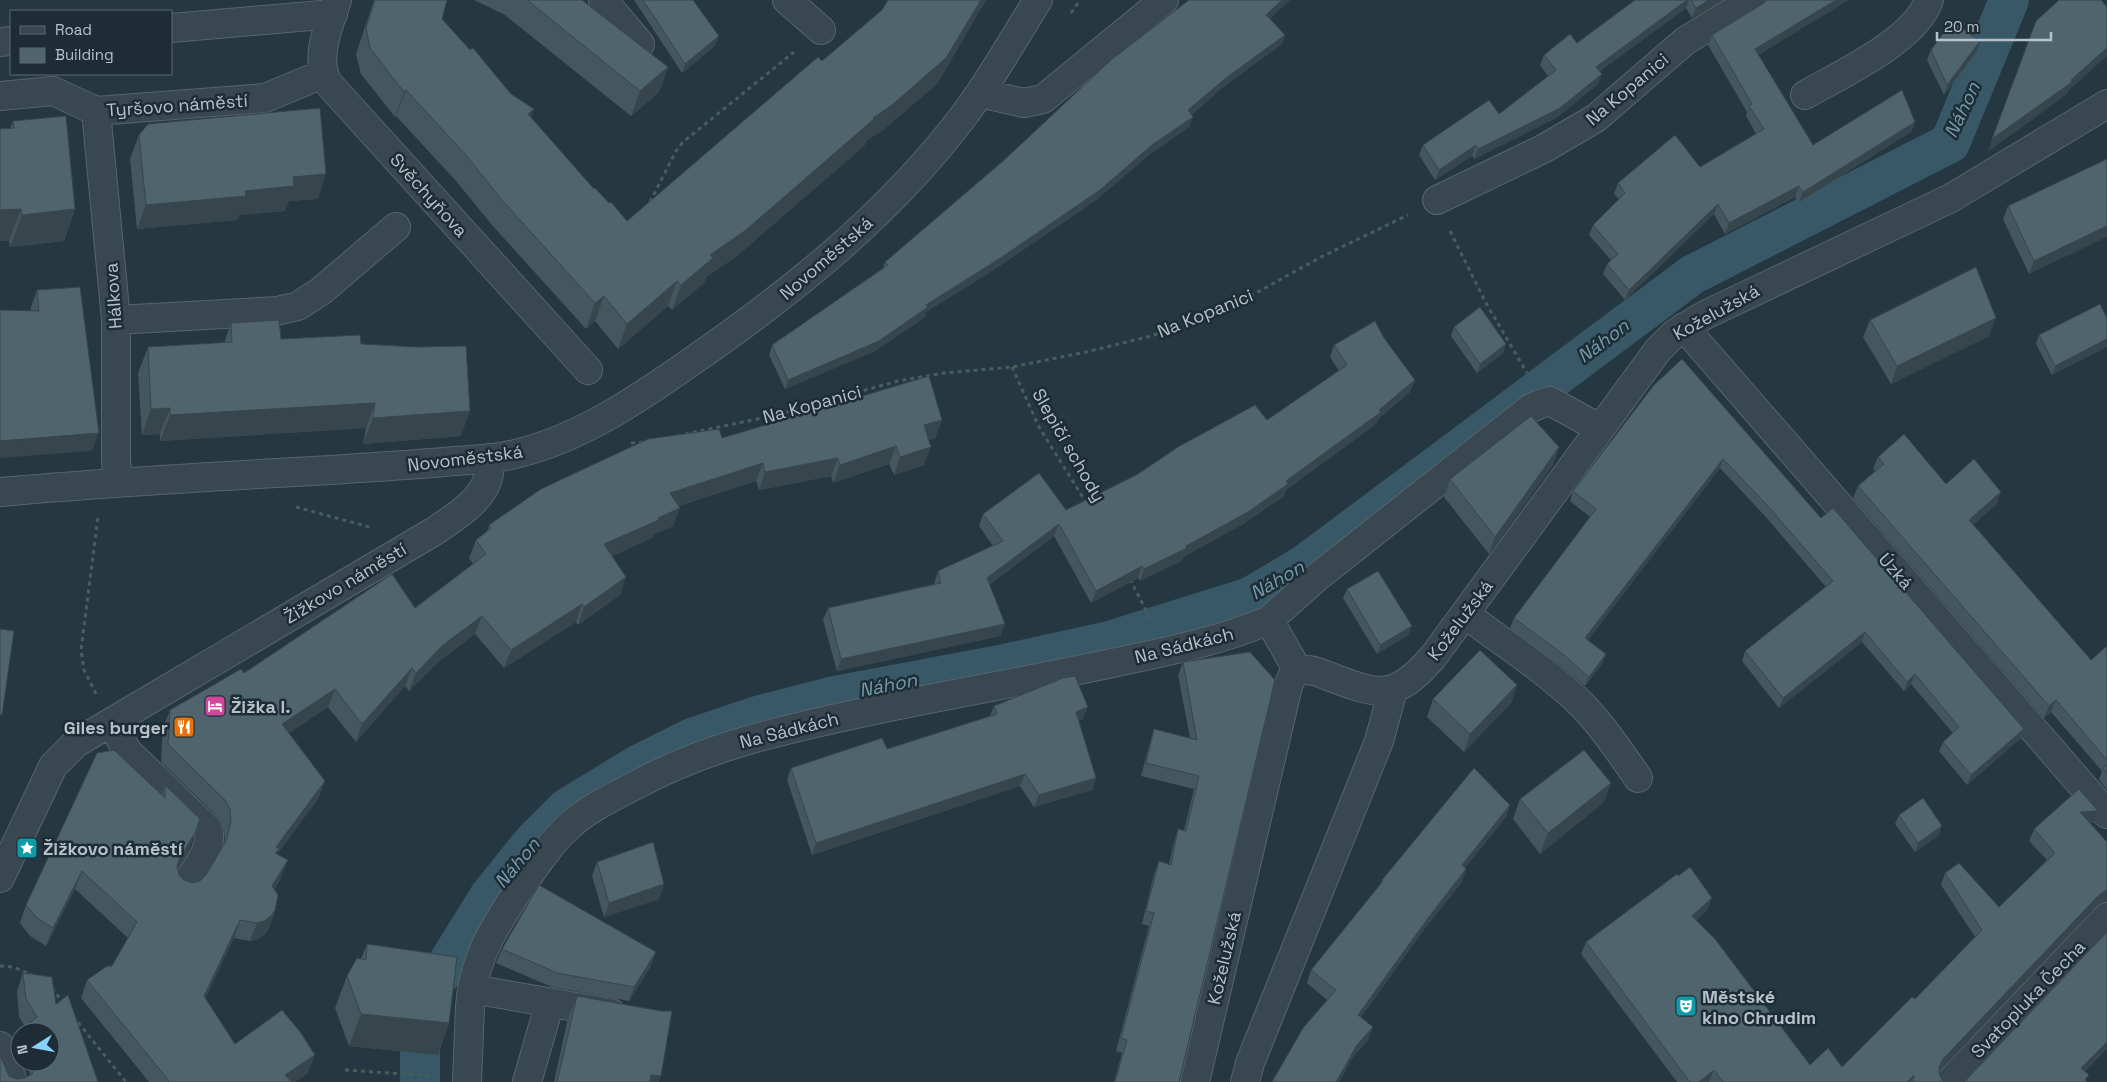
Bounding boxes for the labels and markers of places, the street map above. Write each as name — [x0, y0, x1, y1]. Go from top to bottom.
hotel icon: Žižka I. — [203, 694, 227, 718]
place label: Žižka I. — [231, 695, 291, 718]
restaurant icon: Giles burger — [172, 715, 196, 739]
place label: Giles burger — [64, 716, 168, 739]
place icon: Žižkovo náměstí — [15, 836, 39, 860]
place label: Žižkovo náměstí — [43, 837, 183, 860]
place label: Městské kino Chrudim — [1702, 985, 1816, 1029]
theatre icon: Městské kino Chrudim — [1674, 994, 1698, 1018]

